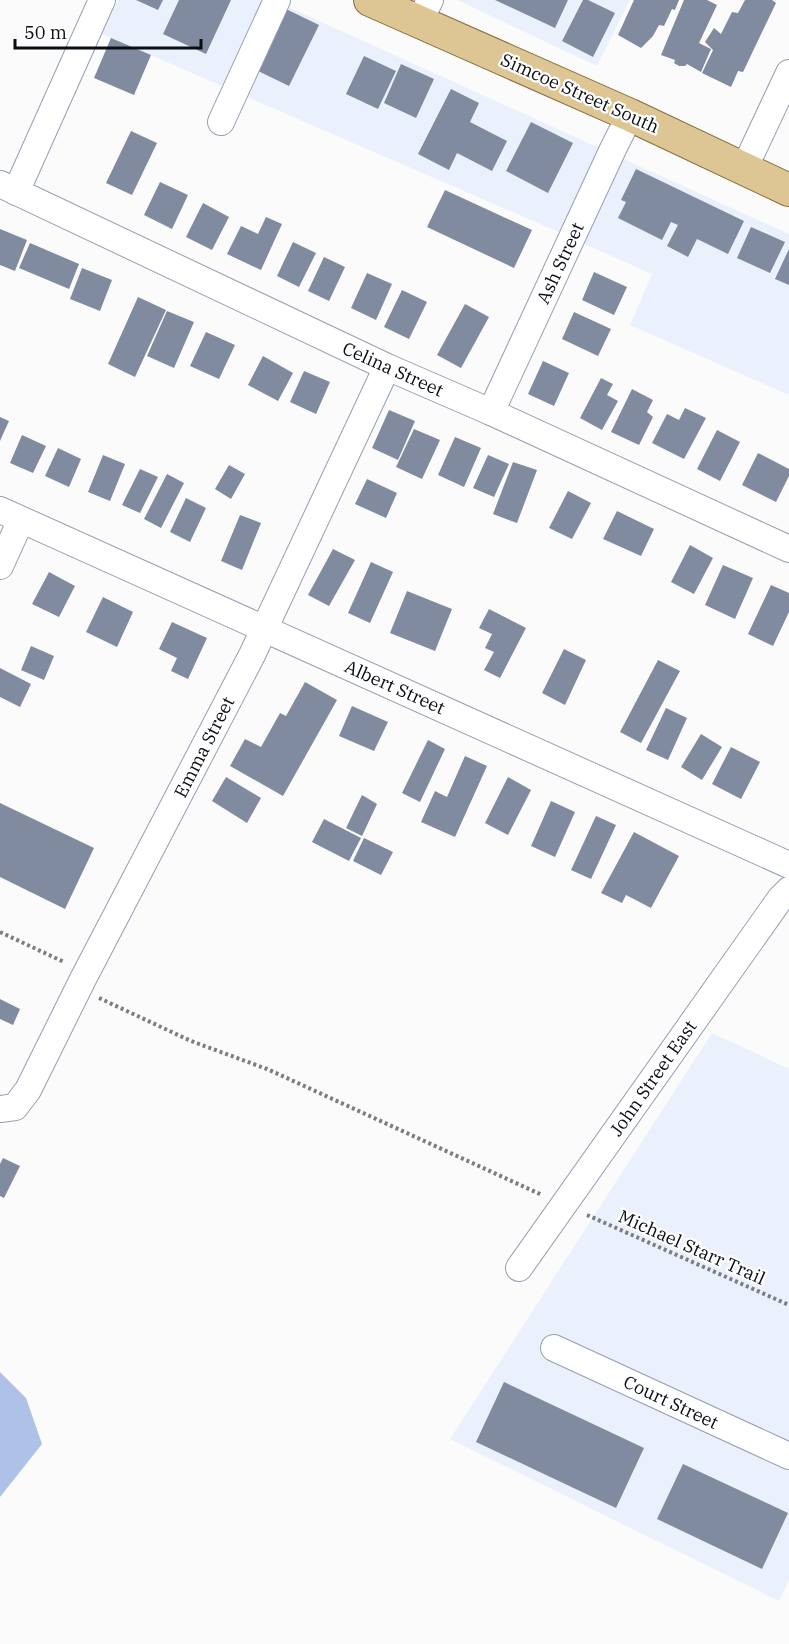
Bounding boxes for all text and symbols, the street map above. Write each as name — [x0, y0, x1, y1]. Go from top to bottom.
scale bar — [15, 12, 201, 50]
text: 50 m — [24, 21, 67, 44]
street label: Simcoe Street South — [497, 48, 663, 138]
street label: Ash Street — [531, 219, 589, 307]
street label: Celina Street — [339, 336, 447, 402]
street label: Albert Street — [341, 655, 449, 719]
street label: Emma Street — [169, 693, 239, 801]
street label: John Street East — [605, 1016, 701, 1140]
street label: Michael Starr Trail — [615, 1204, 769, 1290]
street label: Court Street — [620, 1370, 722, 1434]

